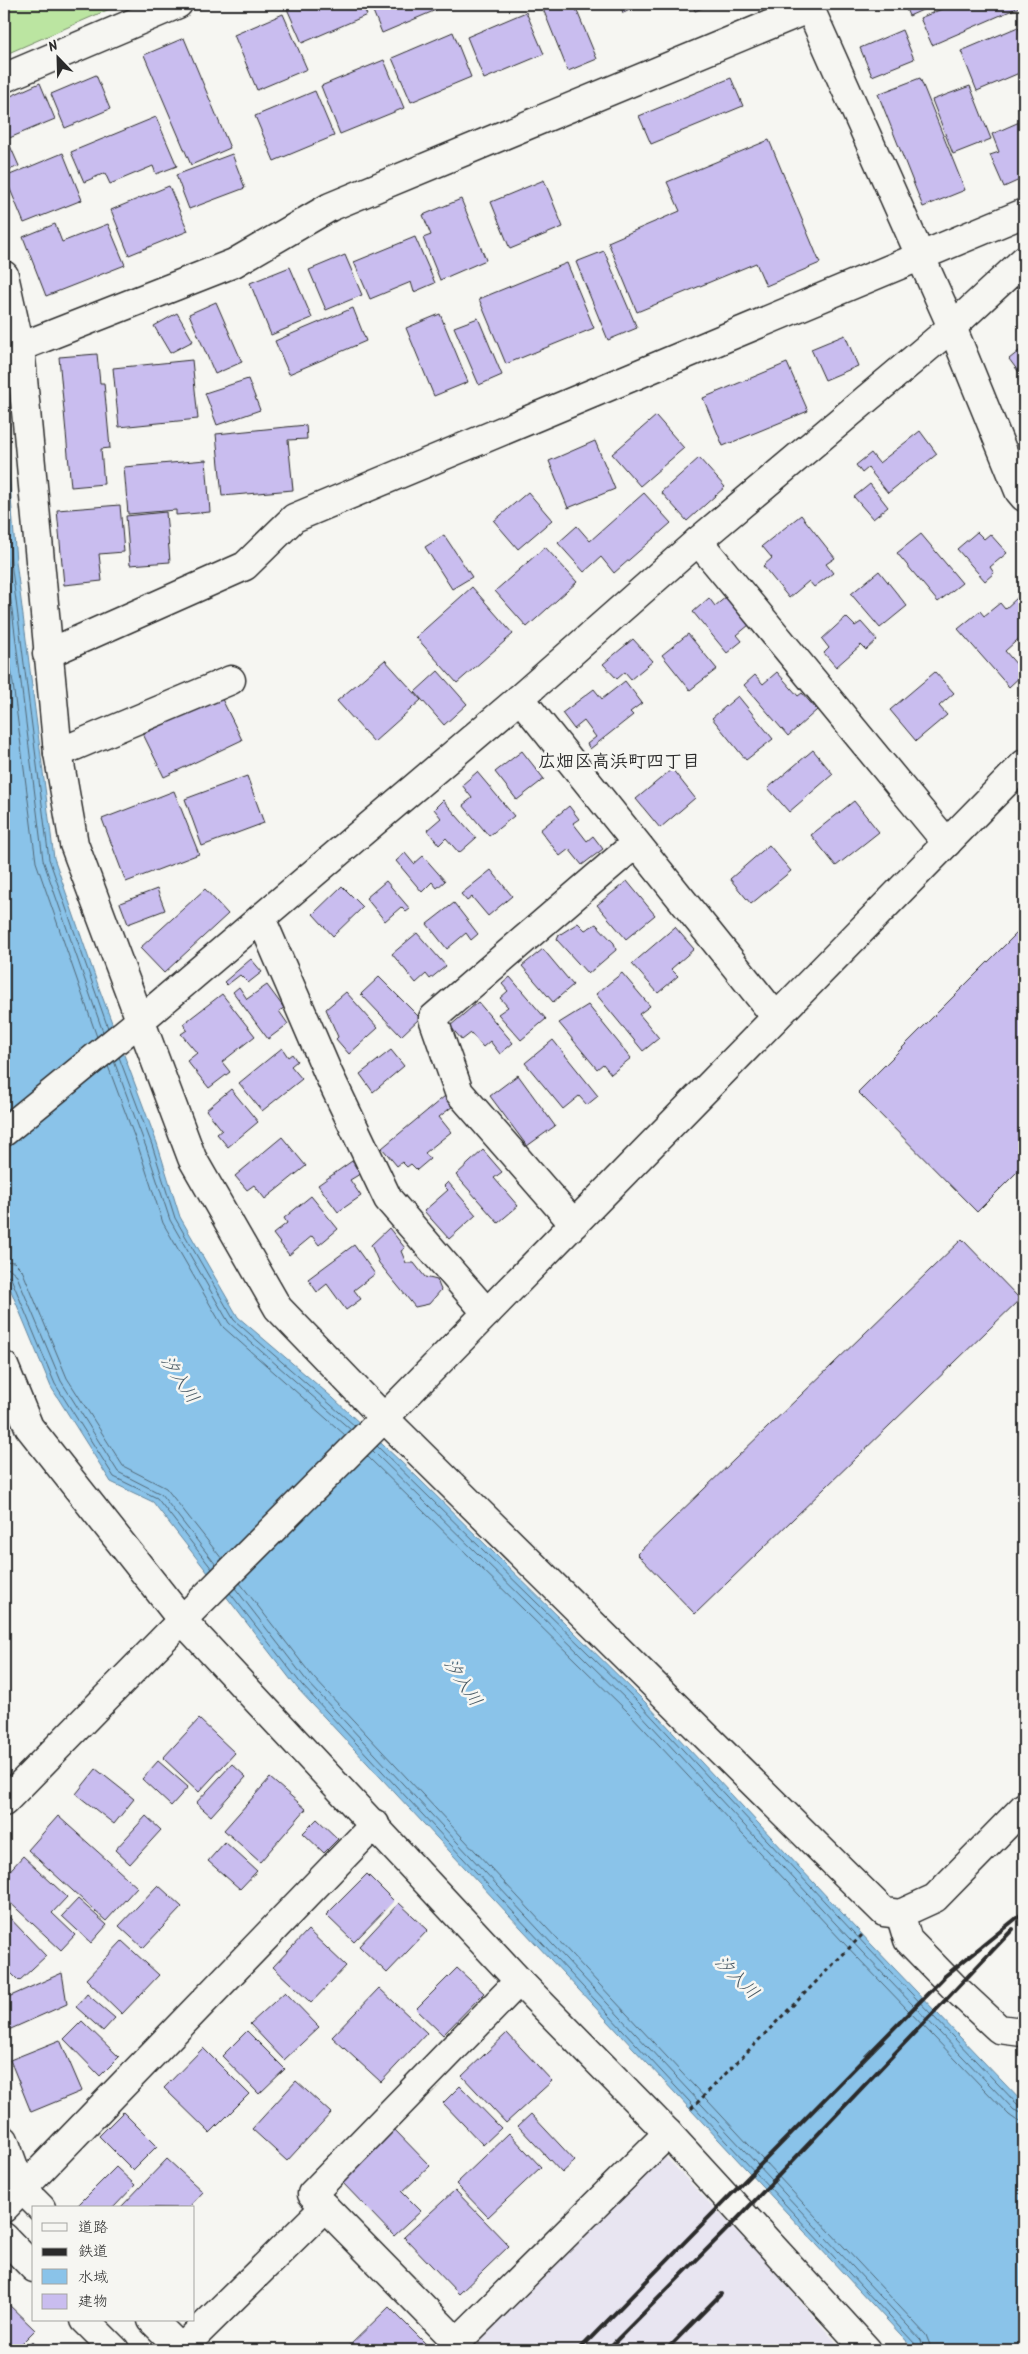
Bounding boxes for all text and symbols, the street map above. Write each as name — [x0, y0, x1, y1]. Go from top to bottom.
north arrow — [32, 32, 82, 82]
text: N — [45, 35, 62, 59]
district label: 広畑区高浜町四丁目 — [538, 748, 700, 777]
water label: 汐入川 — [152, 1349, 206, 1410]
water label: 汐入川 — [435, 1652, 489, 1713]
water label: 汐入川 — [706, 1949, 765, 2007]
legend — [32, 2206, 195, 2322]
text: 道路 — [78, 2216, 108, 2240]
text: 鉄道 — [78, 2240, 108, 2264]
text: 水域 — [78, 2266, 108, 2290]
text: 建物 — [78, 2290, 108, 2314]

